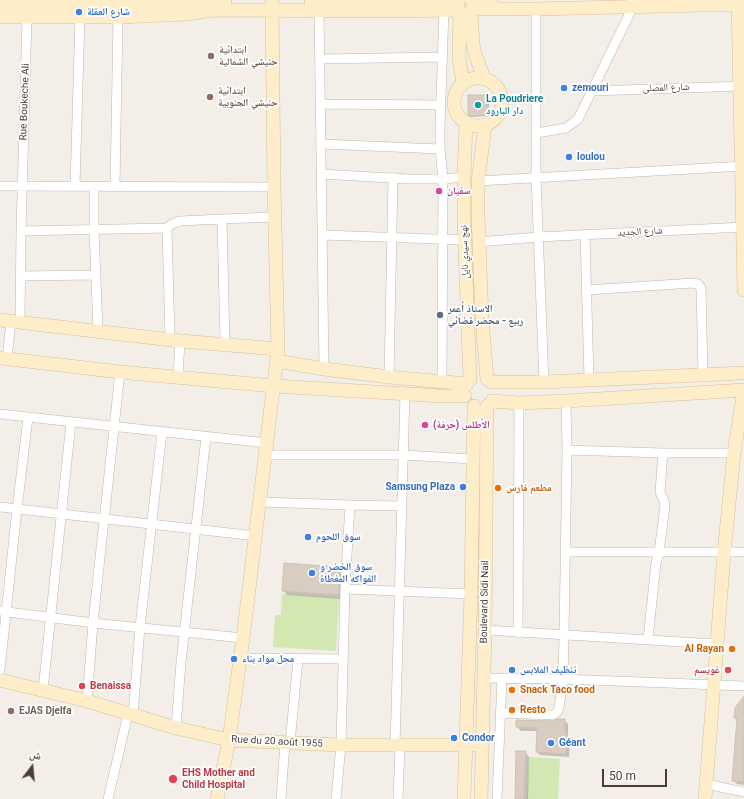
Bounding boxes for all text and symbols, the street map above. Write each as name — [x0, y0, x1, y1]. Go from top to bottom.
place label: شارع العقلة — [87, 6, 130, 18]
marker: شارع العقلة — [74, 7, 84, 17]
place label: ابتدائية حنيشي الشمالية — [219, 44, 278, 68]
marker: ابتدائية حنيشي الشمالية — [206, 51, 216, 61]
street label: Rue Boukeche Ali — [18, 63, 32, 141]
street label: شارع المصلى — [642, 81, 690, 95]
place label: zemouri — [572, 82, 609, 94]
marker: zemouri — [559, 83, 569, 93]
place label: ابتدائية حنيشي الجنوبية — [218, 85, 278, 108]
marker: ابتدائية حنيشي الجنوبية — [205, 92, 215, 102]
place label: La Poudriere دار البارود — [486, 93, 543, 116]
marker: La Poudriere دار البارود — [473, 100, 483, 110]
place label: loulou — [577, 151, 605, 163]
marker: loulou — [564, 152, 574, 162]
place label: سفيان — [447, 185, 471, 197]
marker: سفيان — [434, 186, 444, 196]
street label: نهج سيدي نايل — [458, 225, 472, 279]
street label: شارع الجديد — [617, 225, 663, 239]
place label: الاستاذ أعمر ربيع - محضر قضائي — [448, 303, 523, 326]
marker: الاستاذ أعمر ربيع - محضر قضائي — [435, 310, 445, 320]
place label: الأطلس (حرفة) — [433, 419, 490, 431]
marker: الأطلس (حرفة) — [420, 420, 430, 430]
place label: Samsung Plaza — [385, 481, 455, 493]
marker: Samsung Plaza — [458, 482, 468, 492]
place label: مطعم فارس — [506, 482, 552, 494]
marker: مطعم فارس — [493, 483, 503, 493]
place label: سوق اللحوم — [316, 531, 361, 543]
marker: سوق اللحوم — [303, 532, 313, 542]
street label: Boulevard Sidi Nail — [478, 560, 492, 644]
place label: سوق الخضر و الفواكه المغطاة — [320, 561, 376, 584]
marker: سوق الخضر و الفواكه المغطاة — [307, 568, 317, 578]
place label: Al Rayan — [685, 643, 724, 655]
marker: Al Rayan — [727, 644, 737, 654]
place label: محل مواد بناء — [242, 653, 294, 665]
marker: محل مواد بناء — [229, 654, 239, 664]
place label: تنظيف الملابس — [520, 664, 576, 676]
place label: غويسم — [694, 664, 720, 676]
marker: تنظيف الملابس — [507, 665, 517, 675]
marker: غويسم — [723, 665, 733, 675]
place label: Benaissa — [90, 680, 131, 692]
marker: Benaissa — [77, 681, 87, 691]
place label: Snack Taco food — [520, 684, 595, 696]
marker: Snack Taco food — [507, 685, 517, 695]
place label: Resto — [520, 704, 546, 716]
place label: EJAS Djelfa — [19, 705, 72, 717]
marker: Resto — [507, 705, 517, 715]
marker: EJAS Djelfa — [6, 706, 16, 716]
place label: Condor — [462, 732, 495, 744]
marker: Condor — [449, 733, 459, 743]
street label: Rue du 20 août 1955 — [231, 734, 323, 750]
place label: Géant — [559, 737, 586, 749]
marker: Géant — [546, 738, 556, 748]
north arrow — [12, 747, 52, 787]
text: ش — [28, 747, 43, 763]
scale bar — [604, 761, 669, 787]
place label: EHS Mother and Child Hospital — [182, 767, 255, 790]
text: 50 m — [609, 769, 636, 783]
marker: EHS Mother and Child Hospital — [167, 773, 179, 785]

